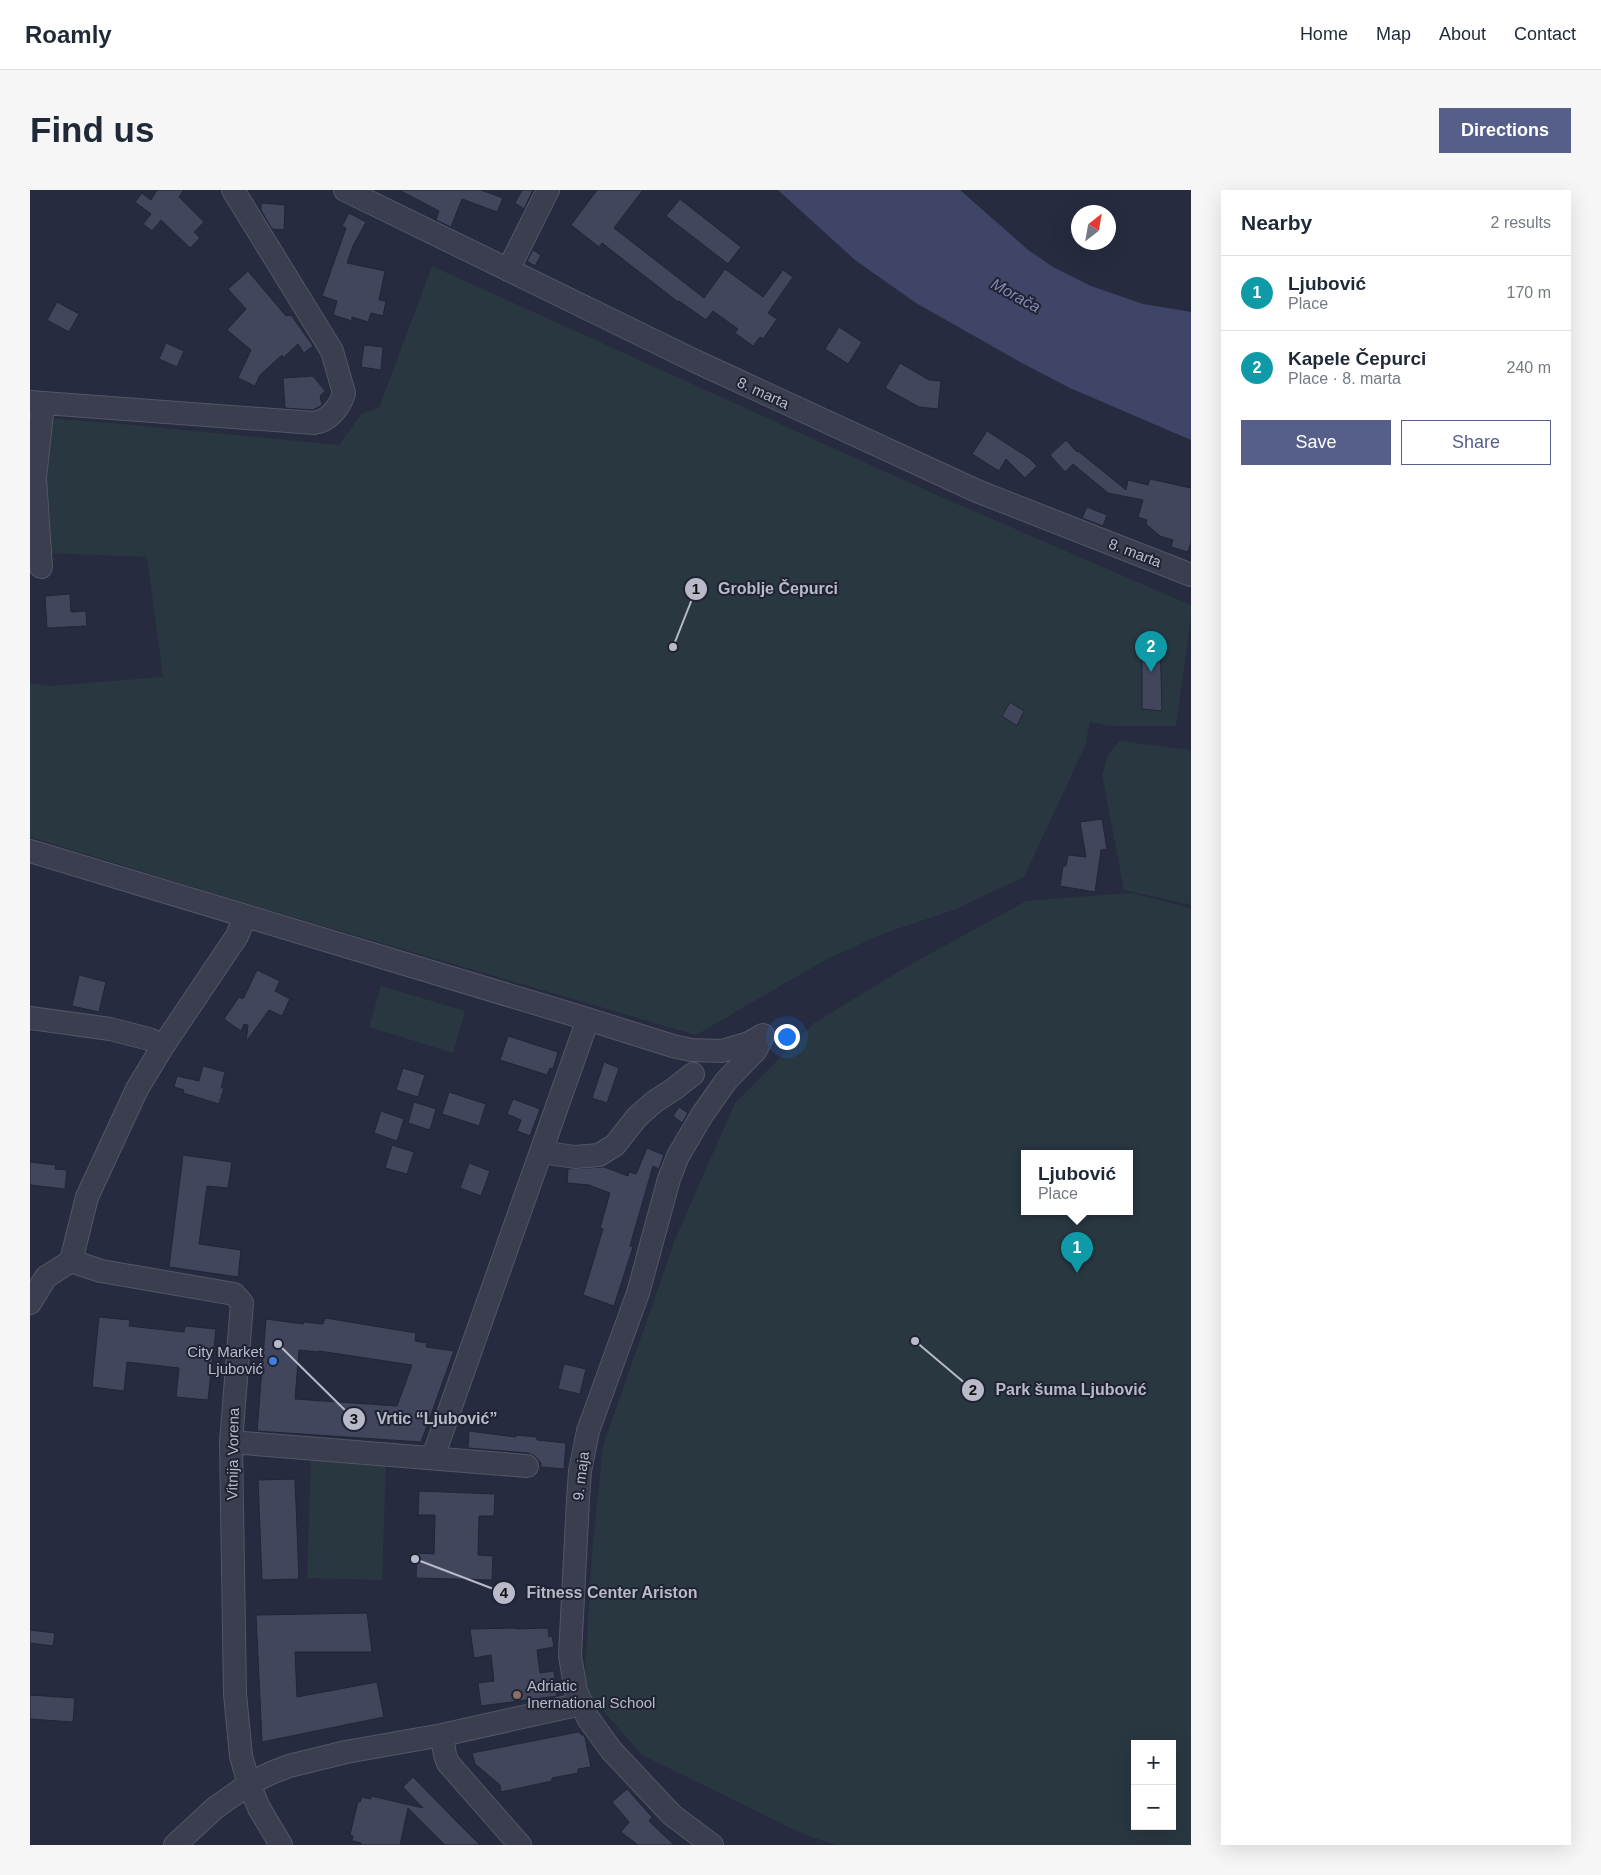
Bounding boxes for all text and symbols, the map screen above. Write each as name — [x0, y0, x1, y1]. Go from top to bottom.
text: Roamly — [25, 21, 112, 48]
text: Home — [1300, 24, 1348, 44]
text: Map — [1376, 24, 1411, 44]
text: About — [1439, 24, 1486, 44]
text: Contact — [1514, 24, 1576, 44]
button: Directions — [1439, 108, 1571, 153]
text: Find us — [30, 110, 154, 149]
north arrow — [1071, 205, 1116, 250]
text: Nearby — [1241, 211, 1312, 234]
text: 2 results — [1491, 214, 1551, 231]
text: Ljubović — [1288, 273, 1366, 294]
water label: Morača — [988, 275, 1043, 316]
text: 1 — [1253, 284, 1261, 301]
text: 170 m — [1507, 284, 1551, 301]
text: Place — [1288, 295, 1328, 312]
text: Kapele Čepurci — [1288, 348, 1426, 369]
text: 2 — [1253, 359, 1261, 376]
text: 240 m — [1507, 359, 1551, 376]
text: Place · 8. marta — [1288, 370, 1401, 387]
street label: 8. marta — [735, 373, 792, 412]
button: Save — [1241, 420, 1391, 465]
button: Share — [1401, 420, 1551, 465]
street label: 8. marta — [1106, 535, 1165, 571]
callout: Groblje Čepurci — [683, 573, 848, 604]
text: Groblje Čepurci — [718, 579, 838, 597]
text: 1 — [692, 580, 700, 597]
pin: 2 — [1135, 631, 1167, 672]
your location — [774, 1024, 800, 1050]
popup — [1021, 1150, 1133, 1215]
text: Ljubović — [1038, 1163, 1116, 1184]
text: Place — [1038, 1185, 1078, 1202]
pin: 1 — [1061, 1232, 1093, 1273]
place label: City Market Ljubović — [187, 1343, 264, 1377]
marker: City Market Ljubović — [267, 1355, 279, 1367]
callout: Park šuma Ljubović — [961, 1374, 1157, 1405]
text: 2 — [969, 1381, 977, 1398]
text: Park šuma Ljubović — [995, 1381, 1147, 1398]
callout: Vrtic “Ljubović” — [342, 1403, 508, 1434]
street label: Vitnija Vorena — [223, 1407, 242, 1500]
text: 3 — [350, 1410, 358, 1427]
text: Vrtic “Ljubović” — [377, 1410, 497, 1427]
street label: 9. maja — [569, 1450, 592, 1501]
callout: Fitness Center Ariston — [491, 1577, 708, 1608]
text: 4 — [500, 1584, 509, 1601]
text: Fitness Center Ariston — [527, 1584, 698, 1601]
place label: Adriatic Inernational School — [527, 1677, 655, 1711]
marker: Adriatic Inernational School — [511, 1689, 523, 1701]
map controls — [1131, 1740, 1176, 1830]
button: + — [1131, 1740, 1176, 1785]
button: − — [1131, 1785, 1176, 1830]

